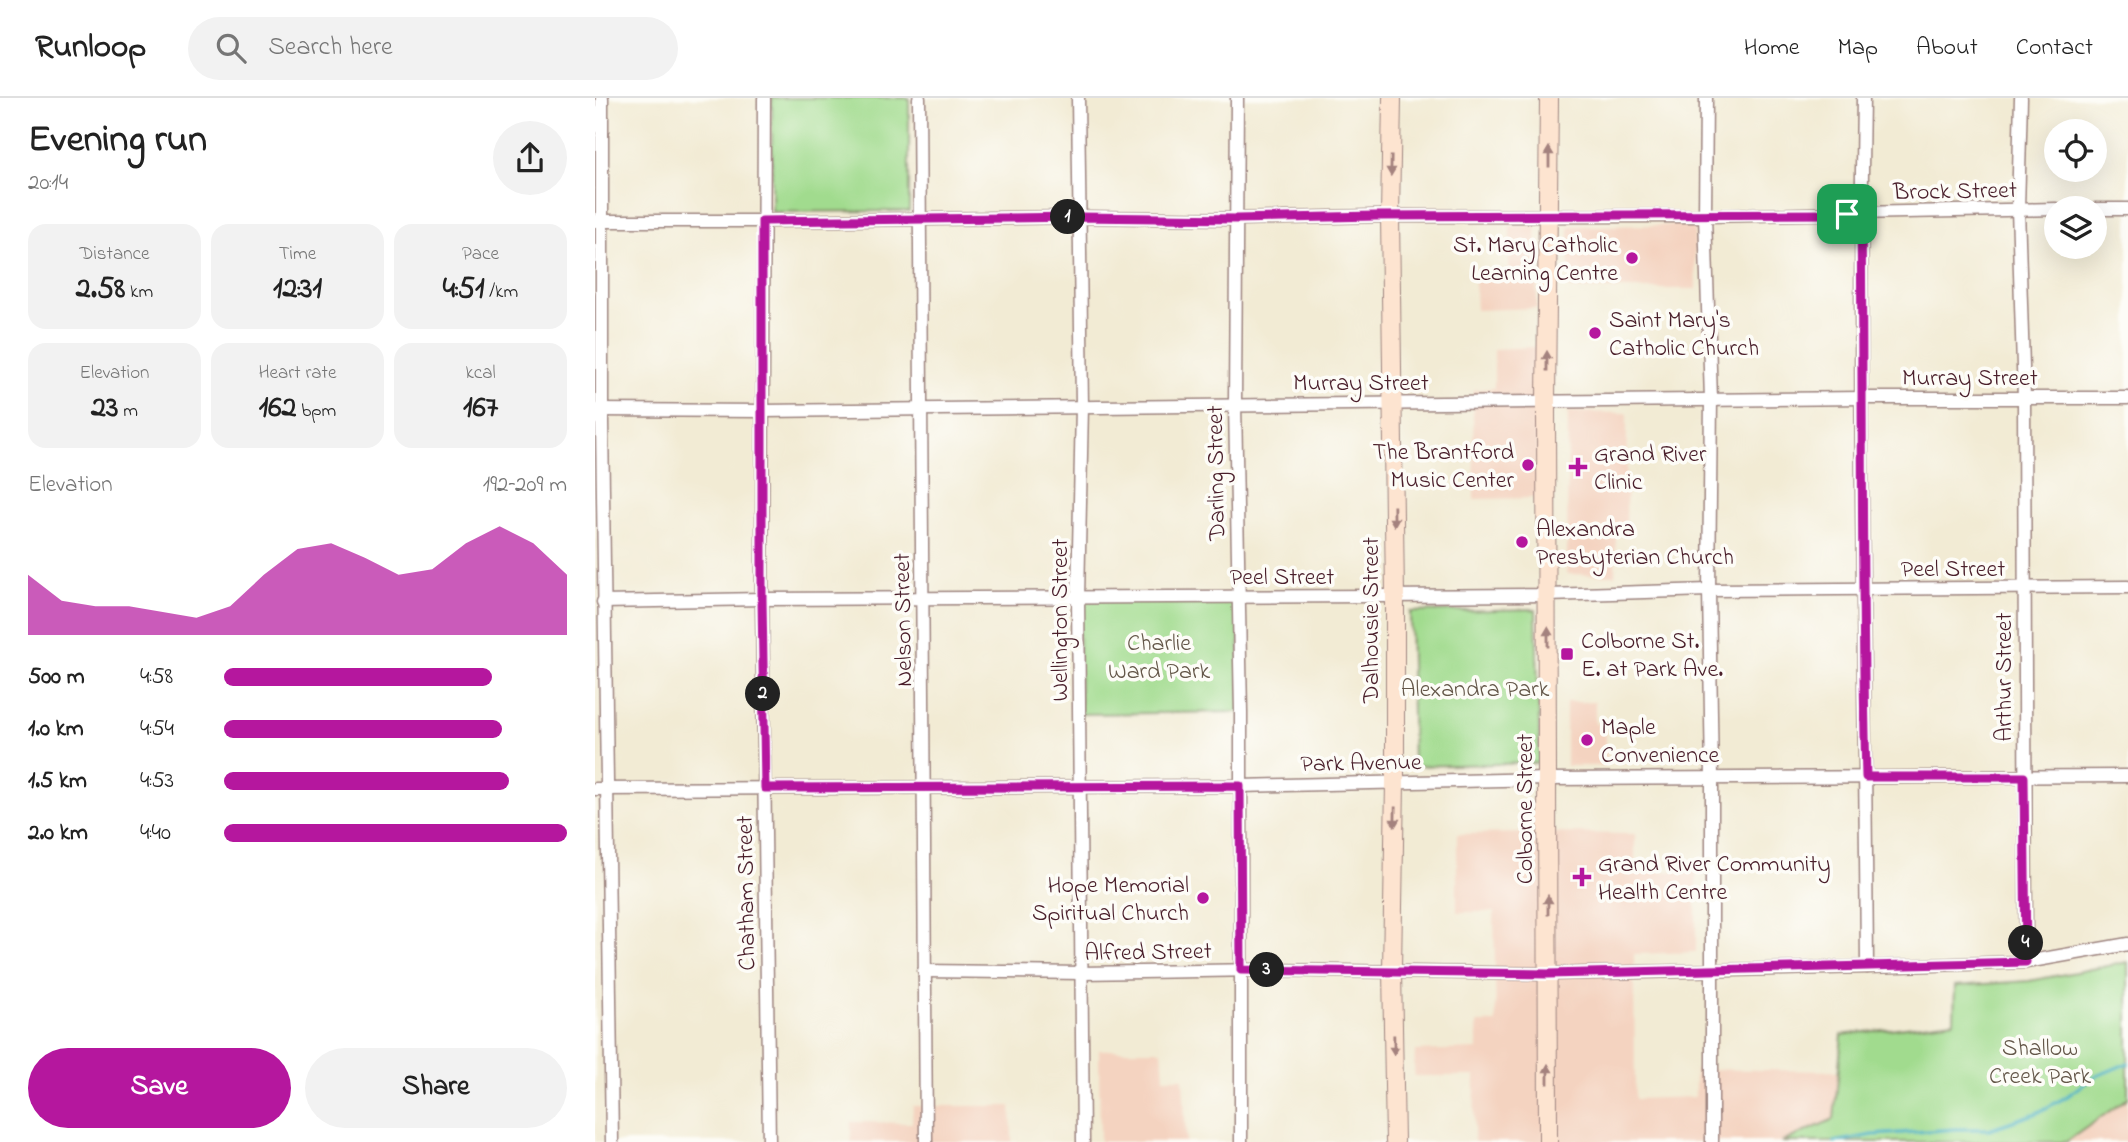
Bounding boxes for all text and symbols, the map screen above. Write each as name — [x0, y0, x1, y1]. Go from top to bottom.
search box — [188, 17, 678, 80]
text: Runloop — [35, 24, 146, 72]
icon: search — [212, 29, 250, 67]
text: Search here — [268, 29, 393, 67]
text: Home — [1744, 31, 1800, 66]
text: Map — [1838, 31, 1878, 66]
text: About — [1916, 31, 1978, 66]
text: Contact — [2016, 31, 2093, 66]
text: Evening run — [28, 113, 207, 169]
map controls — [2044, 119, 2107, 259]
button: locate — [2044, 119, 2107, 182]
button: share — [493, 121, 567, 195]
one-way arrow — [1543, 146, 1554, 168]
one-way arrow — [1385, 155, 1396, 177]
text: 20:14 — [28, 167, 68, 200]
street label: Brock Street — [1892, 174, 2017, 211]
pin — [1817, 184, 1877, 244]
icon: arrive — [1828, 195, 1866, 233]
button: layers — [2044, 196, 2107, 259]
pin: 1 — [1051, 200, 1085, 234]
text: 1 — [1064, 203, 1071, 230]
place label: St. Mary Catholic Learning Centre — [1453, 229, 1618, 292]
text: Distance — [80, 241, 150, 268]
text: Time — [279, 241, 316, 268]
text: Pace — [462, 241, 499, 268]
marker: St. Mary Catholic Learning Centre — [1624, 250, 1640, 266]
text: 2.58 — [76, 268, 125, 312]
text: 12:31 — [273, 268, 322, 312]
text: 4:51 — [443, 268, 484, 312]
text: km — [125, 279, 153, 306]
text: /km — [484, 279, 518, 306]
place label: Saint Mary's Catholic Church — [1609, 304, 1759, 367]
marker: Saint Mary's Catholic Church — [1587, 325, 1603, 341]
one-way arrow — [1541, 350, 1553, 372]
text: Elevation — [80, 360, 149, 387]
text: Heart rate — [259, 360, 336, 387]
text: kcal — [465, 360, 496, 387]
street label: Murray Street — [1902, 362, 2038, 398]
street label: Murray Street — [1293, 367, 1429, 403]
text: 23 — [91, 387, 118, 431]
text: 162 — [259, 387, 296, 431]
text: 167 — [463, 387, 498, 431]
text: m — [118, 398, 138, 425]
text: bpm — [296, 398, 336, 425]
street label: Darling Street — [1199, 405, 1236, 542]
place label: The Brantford Music Center — [1373, 436, 1515, 499]
place label: Grand River Clinic — [1594, 438, 1707, 501]
marker: The Brantford Music Center — [1520, 457, 1536, 473]
marker: Grand River Clinic — [1568, 457, 1588, 477]
text: Elevation — [28, 469, 113, 502]
text: 192–209 m — [483, 469, 567, 502]
one-way arrow — [1388, 505, 1400, 527]
place label: Alexandra Presbyterian Church — [1536, 513, 1734, 577]
marker: Alexandra Presbyterian Church — [1514, 534, 1530, 550]
street label: Dalhousie Street — [1355, 537, 1390, 704]
street label: Wellington Street — [1044, 538, 1079, 702]
street label: Nelson Street — [886, 553, 923, 687]
street label: Peel Street — [1901, 553, 2005, 588]
street label: Peel Street — [1230, 561, 1334, 596]
street label: Arthur Street — [1988, 612, 2023, 742]
place label: Colborne St. E. at Park Ave. — [1581, 625, 1723, 688]
one-way arrow — [1542, 626, 1554, 648]
park label: Charlie Ward Park — [1108, 627, 1210, 690]
marker: Colborne St. E. at Park Ave. — [1559, 646, 1575, 662]
text: 500 m — [28, 661, 85, 694]
text: 4:58 — [140, 661, 173, 694]
park label: Alexandra Park — [1401, 673, 1550, 708]
pin: 2 — [745, 676, 781, 712]
text: 2 — [758, 680, 767, 707]
place label: Maple Convenience — [1601, 711, 1720, 774]
text: 1.0 km — [28, 713, 84, 746]
text: 4:54 — [140, 713, 174, 746]
marker: Maple Convenience — [1579, 732, 1595, 748]
street label: Colborne Street — [1509, 734, 1544, 884]
street label: Park Avenue — [1300, 746, 1422, 783]
text: 1.5 km — [28, 765, 87, 798]
text: 4:53 — [140, 765, 174, 798]
one-way arrow — [1389, 806, 1401, 828]
street label: Chatham Street — [729, 815, 766, 971]
text: 2.0 km — [28, 817, 88, 850]
text: 4:40 — [140, 817, 171, 850]
place label: Grand River Community Health Centre — [1598, 848, 1831, 911]
marker: Grand River Community Health Centre — [1572, 867, 1592, 887]
place label: Hope Memorial Spiritual Church — [1032, 869, 1189, 932]
marker: Hope Memorial Spiritual Church — [1195, 890, 1211, 906]
one-way arrow — [1542, 894, 1554, 916]
pin: 4 — [2009, 926, 2043, 960]
text: 4 — [2022, 929, 2029, 956]
street label: Alfred Street — [1084, 935, 1212, 972]
pin: 3 — [1249, 952, 1285, 988]
text: 3 — [1263, 956, 1270, 983]
park label: Shallow Creek Park — [1989, 1032, 2091, 1095]
one-way arrow — [1388, 1034, 1399, 1056]
button: Save — [28, 1048, 291, 1128]
button: Share — [305, 1048, 567, 1128]
one-way arrow — [1542, 1063, 1554, 1085]

